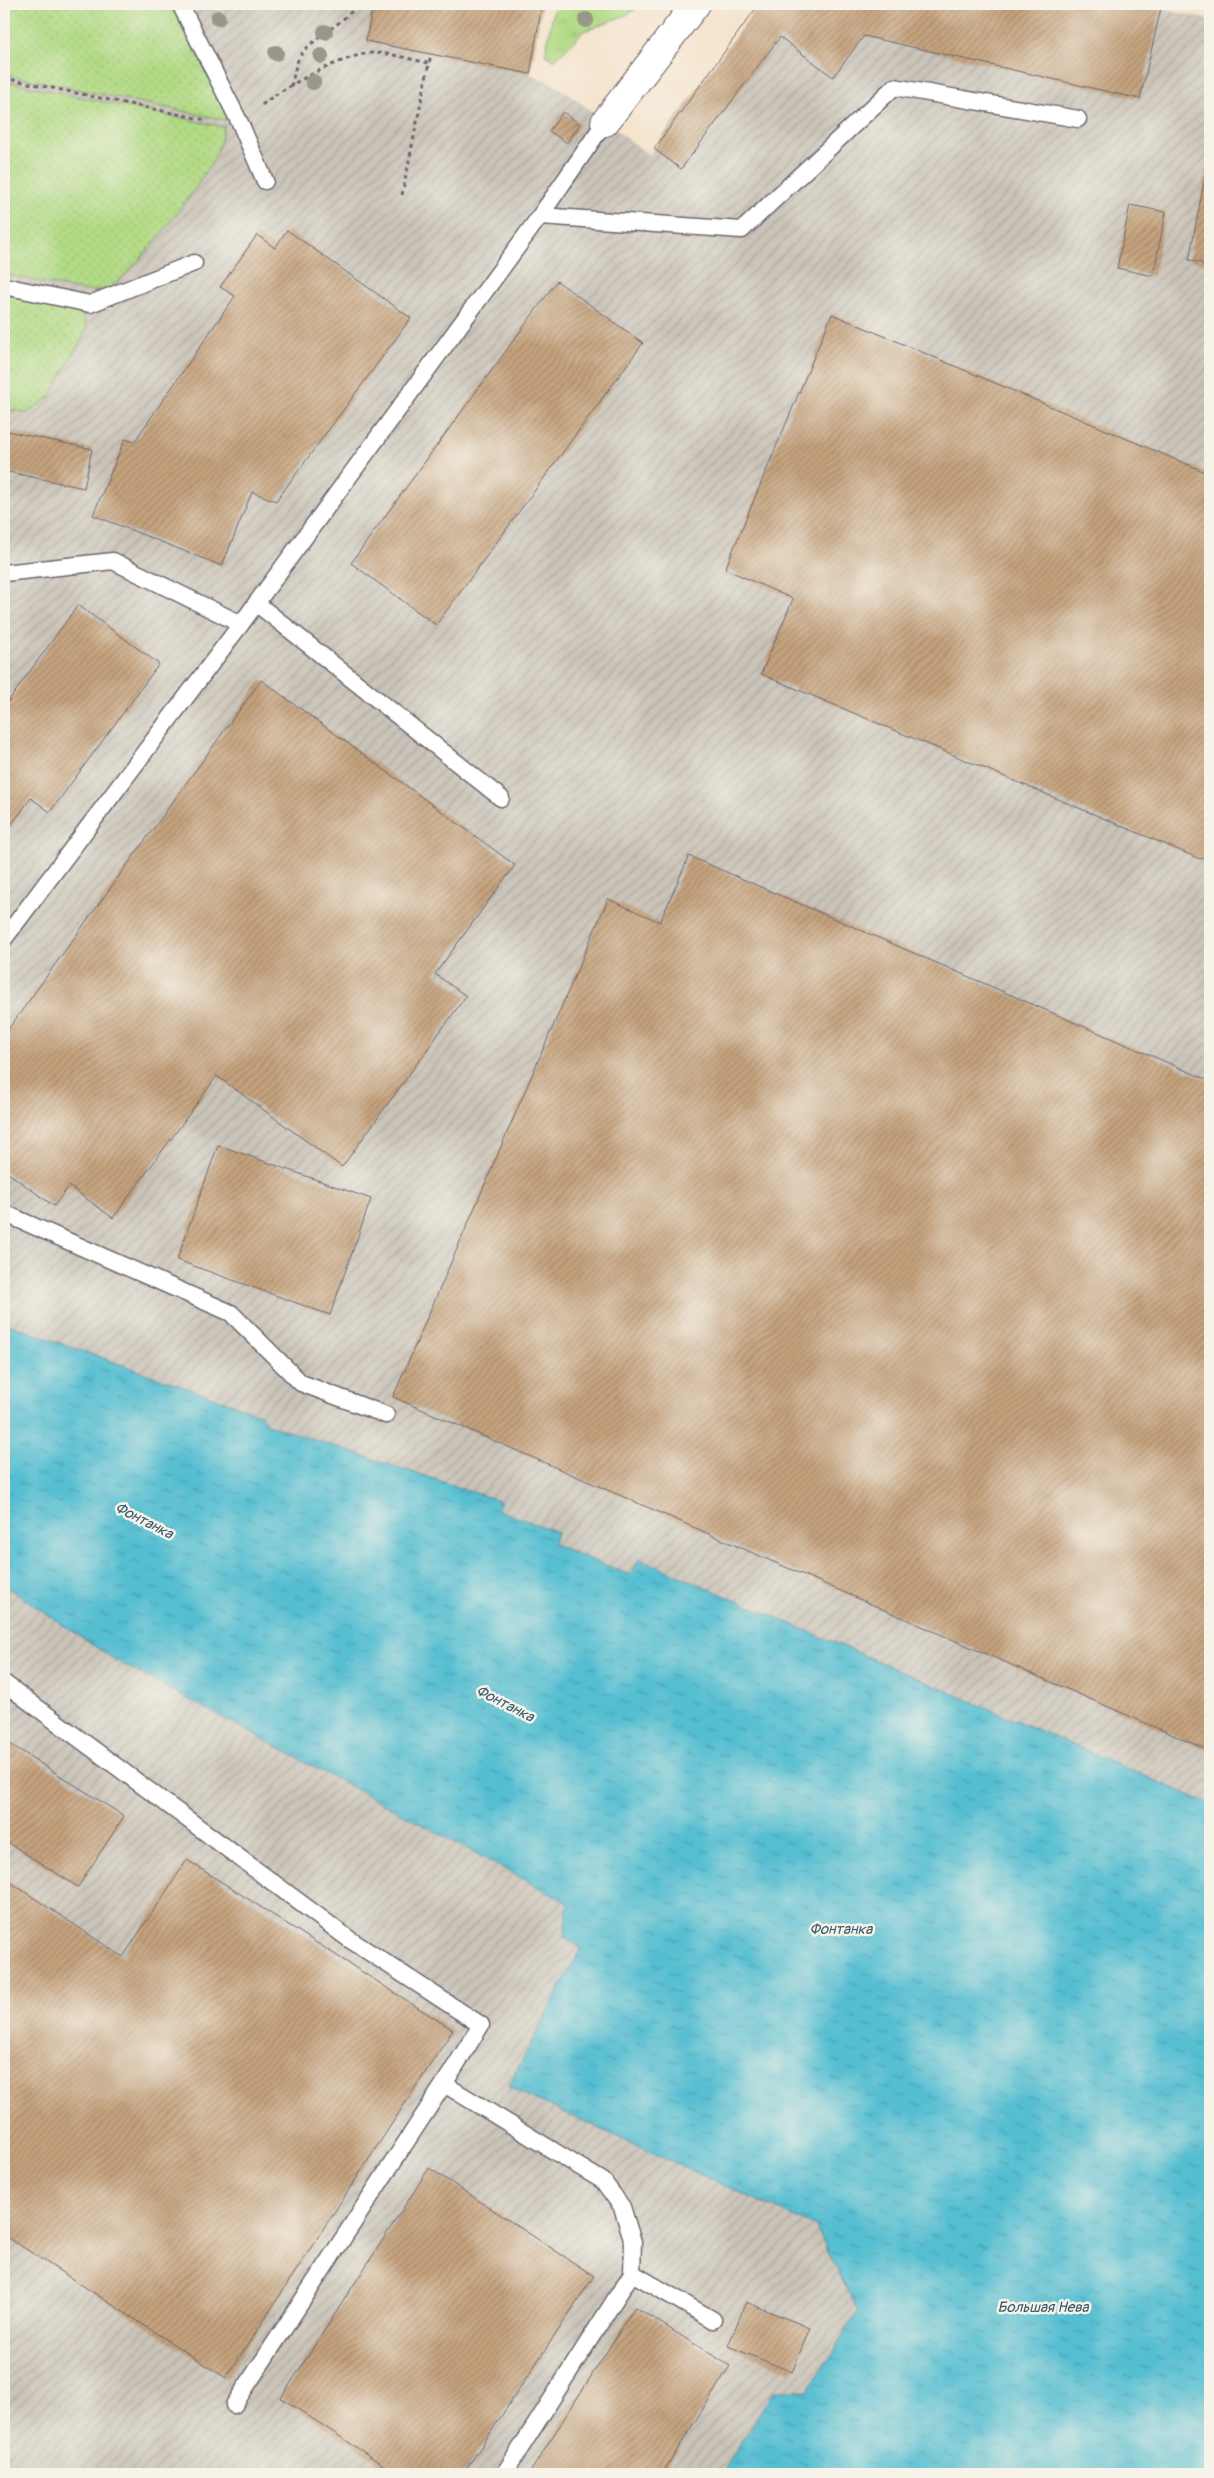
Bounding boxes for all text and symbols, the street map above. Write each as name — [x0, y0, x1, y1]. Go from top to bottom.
water label: Фонтанка — [112, 1498, 177, 1544]
water label: Фонтанка — [473, 1681, 538, 1727]
water label: Фонтанка — [810, 1920, 873, 1939]
water label: Большая Нева — [998, 2298, 1090, 2317]

